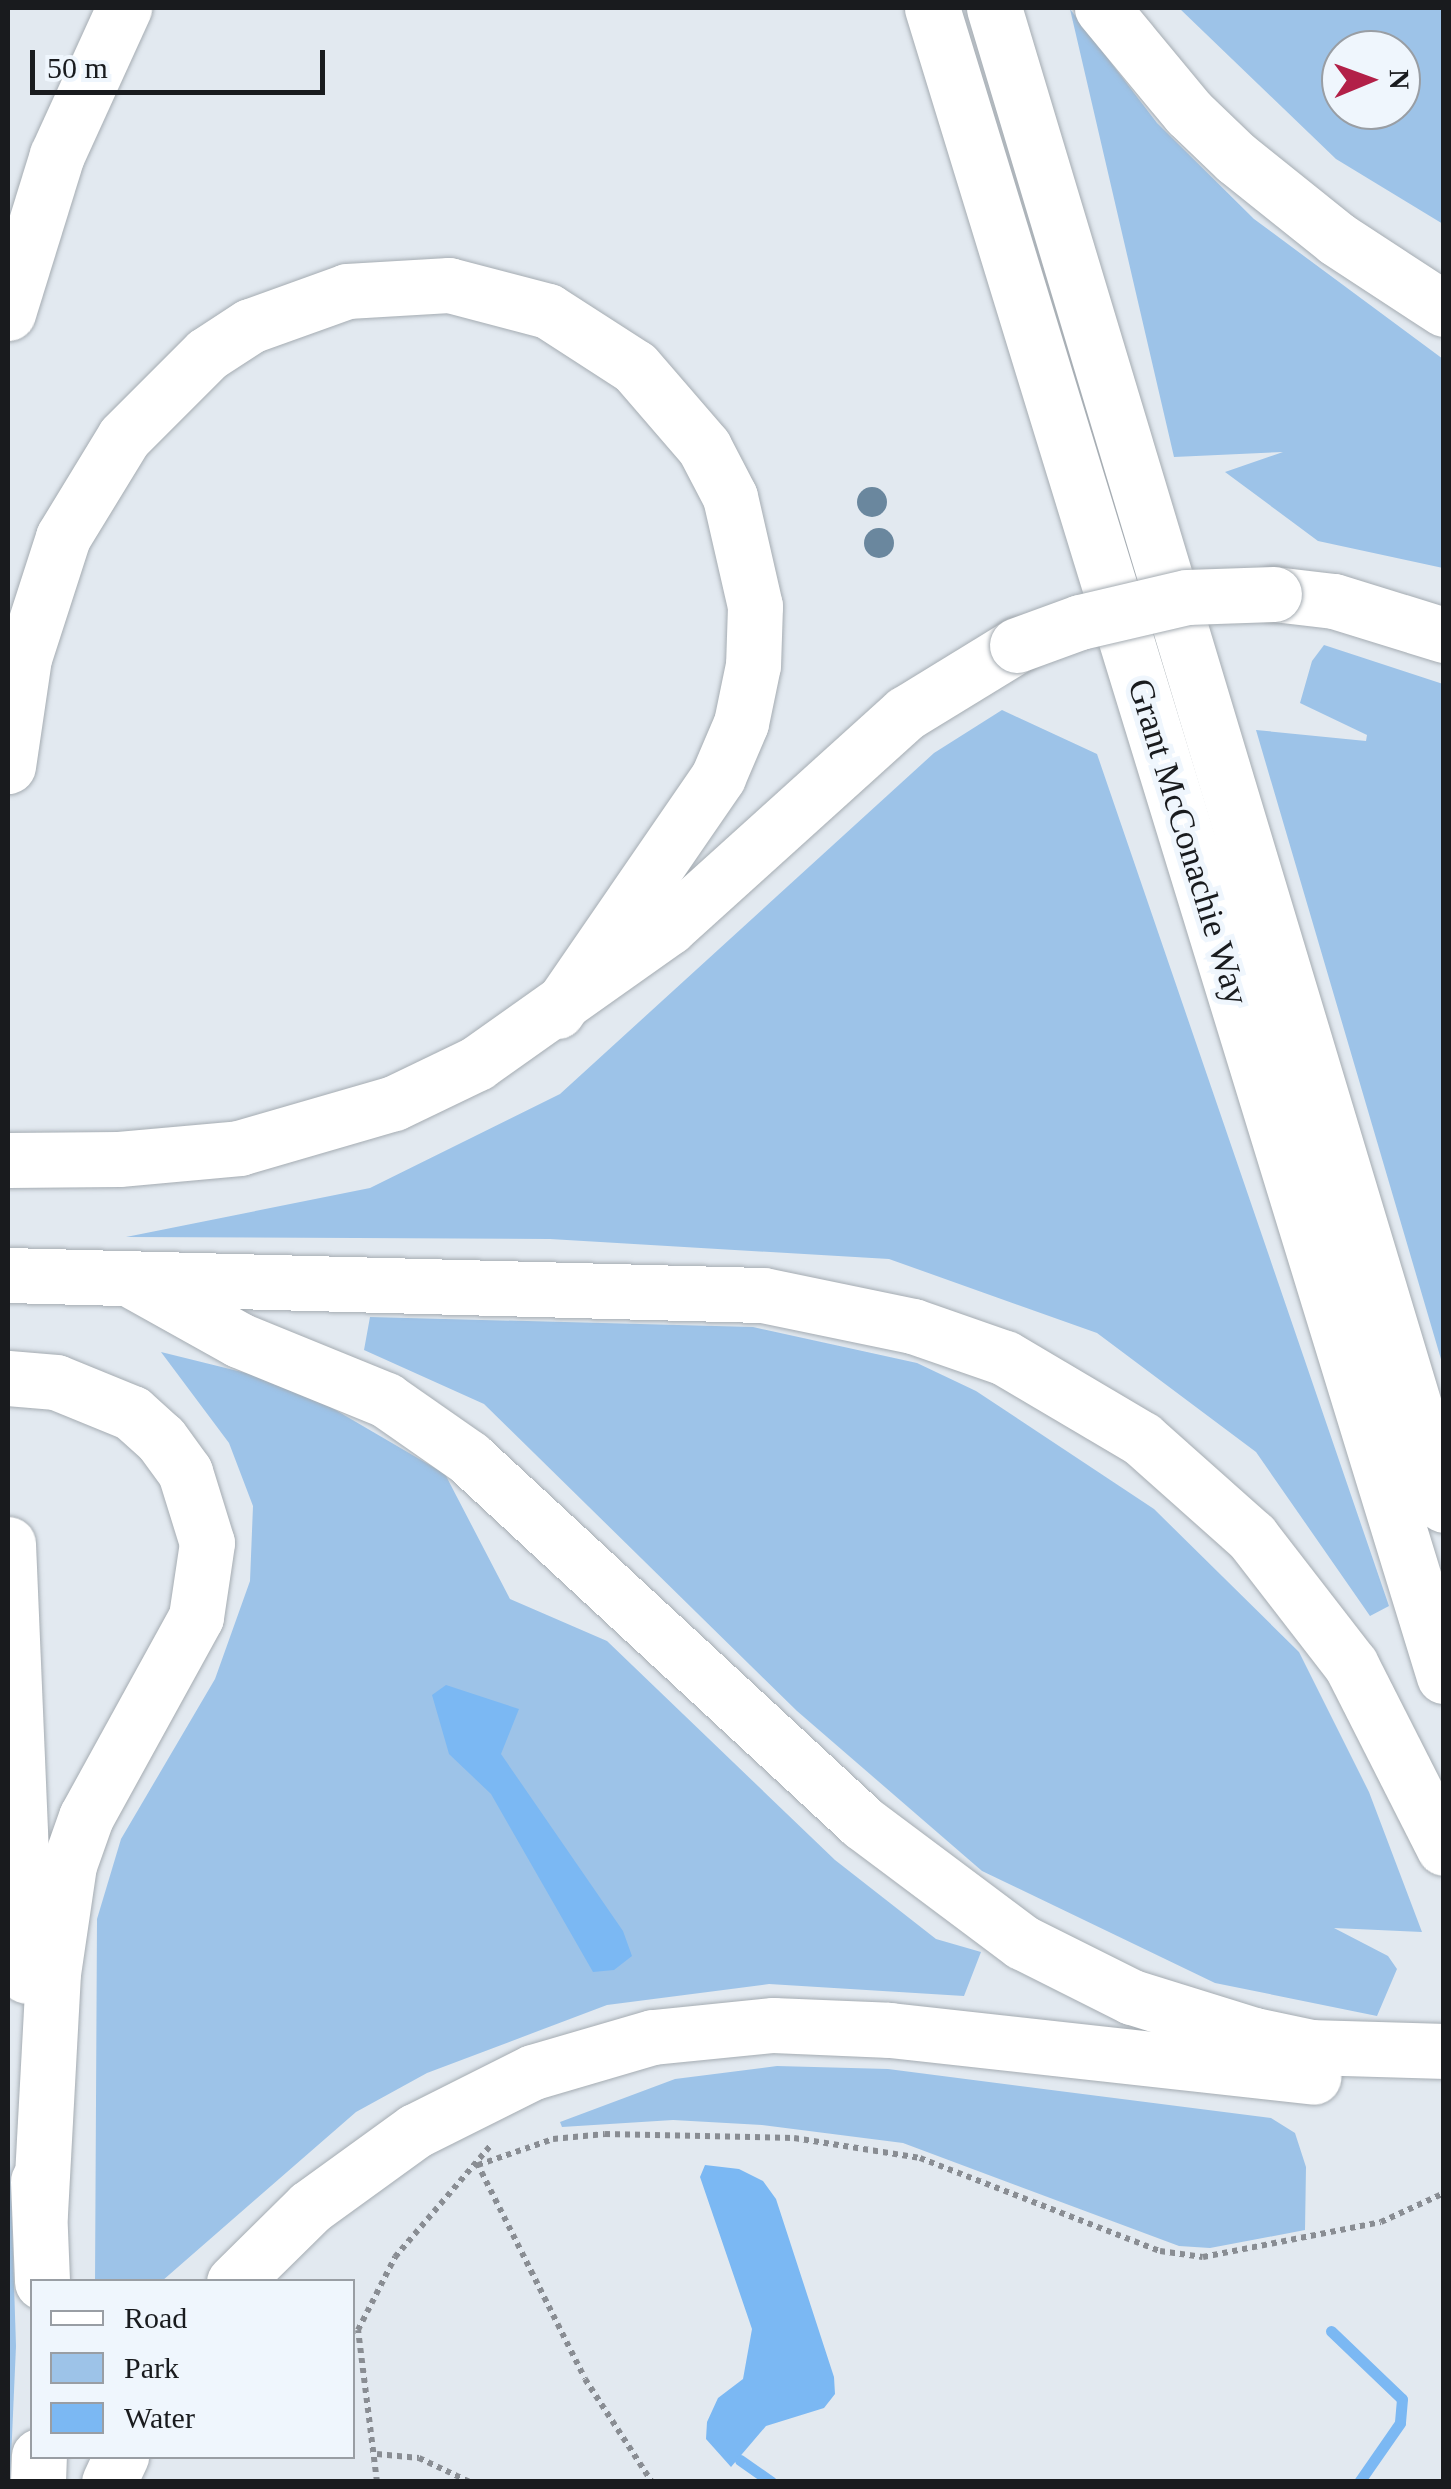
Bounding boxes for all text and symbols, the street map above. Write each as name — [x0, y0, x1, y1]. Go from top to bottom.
scale bar — [35, 30, 330, 92]
north arrow — [1321, 30, 1421, 130]
text: 50 m — [47, 51, 108, 84]
text: N — [1384, 69, 1415, 90]
street label: Grant McConachie Way — [1118, 674, 1258, 1010]
legend — [30, 2279, 355, 2459]
text: Road — [124, 2301, 187, 2334]
text: Park — [124, 2351, 179, 2384]
text: Water — [124, 2401, 195, 2434]

